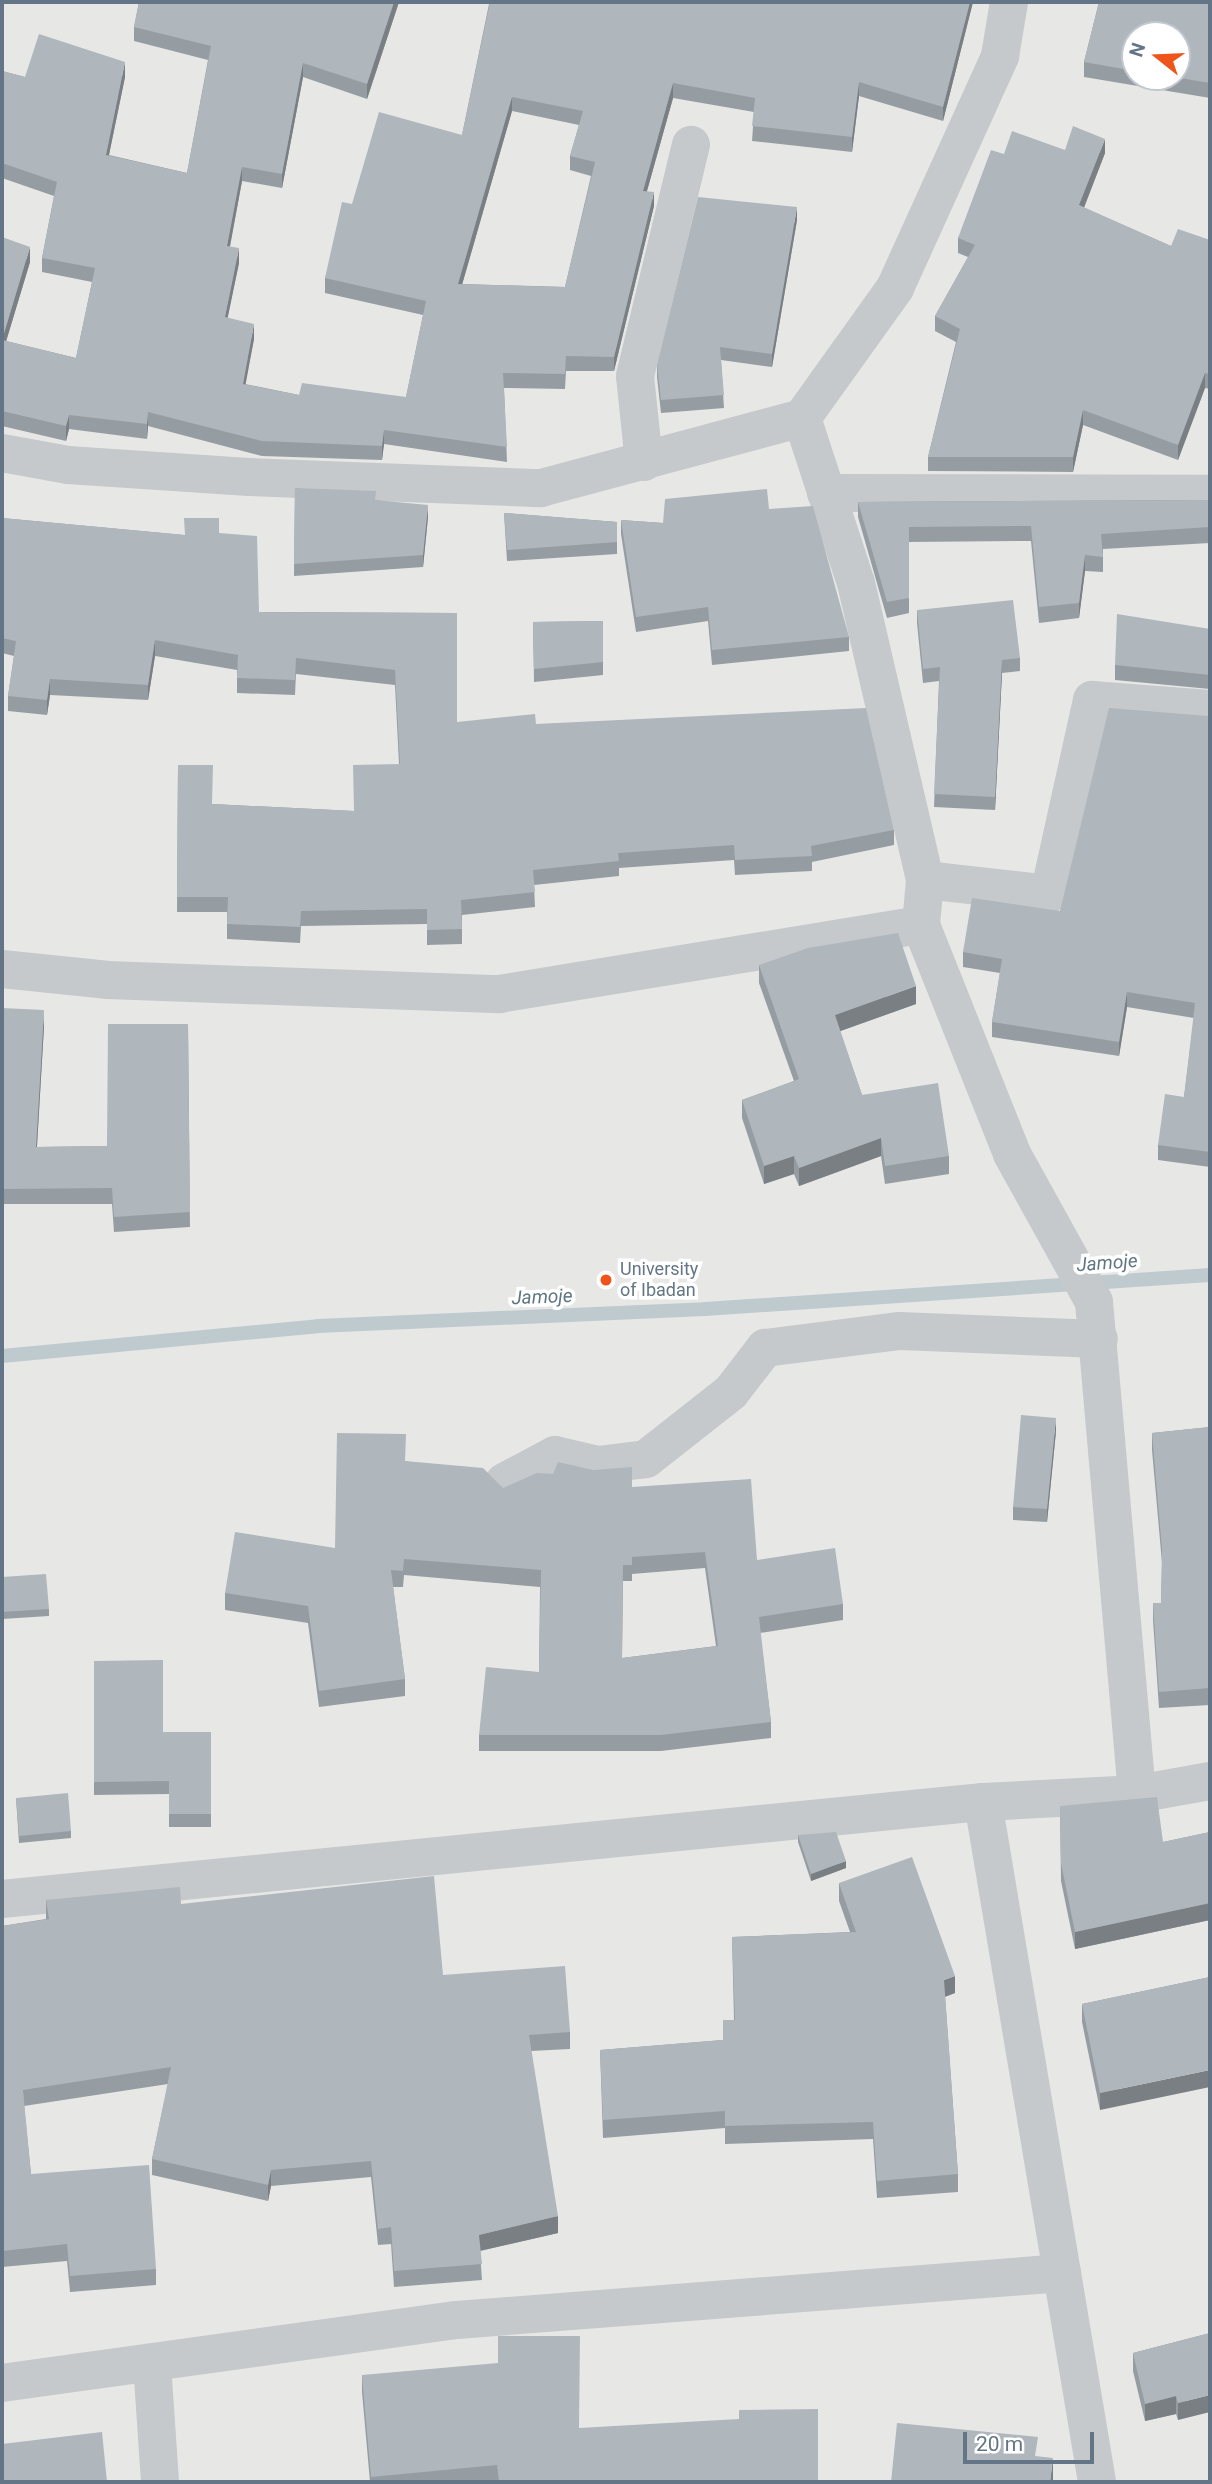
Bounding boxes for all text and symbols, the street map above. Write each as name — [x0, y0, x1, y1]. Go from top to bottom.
north arrow — [1121, 21, 1191, 91]
text: N — [1124, 40, 1150, 60]
water label: Jamoje — [1076, 1249, 1138, 1277]
place label: University of Ibadan — [620, 1259, 698, 1302]
marker: University of Ibadan — [598, 1272, 614, 1288]
water label: Jamoje — [511, 1285, 573, 1309]
scale bar — [967, 2418, 1098, 2462]
text: 20 m — [976, 2432, 1023, 2456]

